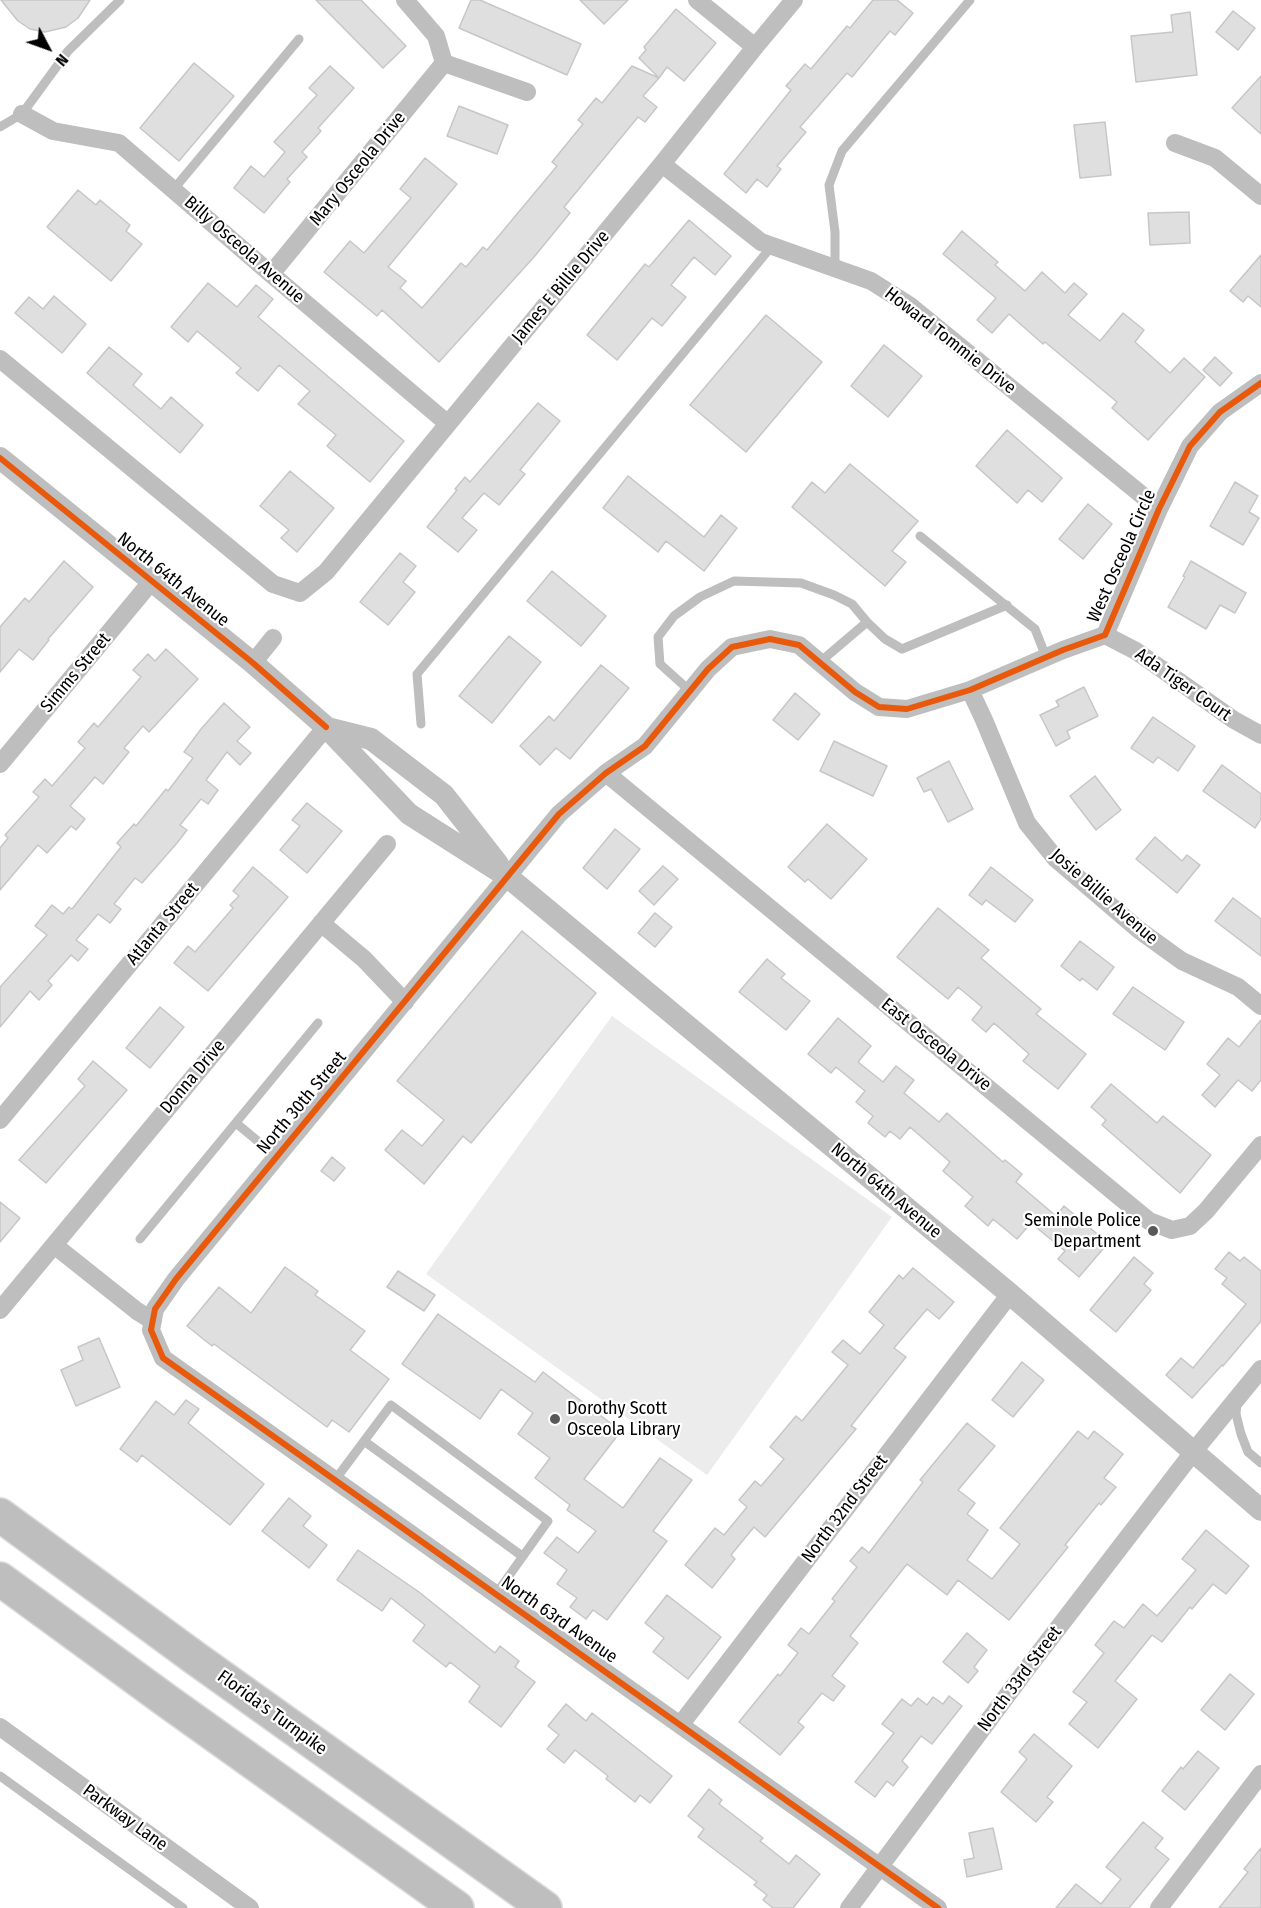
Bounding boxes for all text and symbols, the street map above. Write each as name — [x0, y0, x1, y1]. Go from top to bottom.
north arrow — [18, 18, 78, 78]
text: N — [52, 50, 72, 70]
street label: Mary Osceola Drive — [305, 108, 411, 230]
street label: Billy Osceola Avenue — [179, 192, 309, 308]
street label: James E Billie Drive — [508, 226, 614, 348]
street label: Howard Tommie Drive — [880, 283, 1020, 399]
street label: West Osceola Circle — [1083, 486, 1161, 626]
street label: North 64th Avenue — [113, 528, 233, 632]
street label: Simms Street — [36, 629, 116, 717]
street label: Ada Tiger Court — [1131, 644, 1235, 726]
street label: Josie Billie Avenue — [1046, 844, 1162, 950]
street label: Atlanta Street — [122, 878, 204, 970]
street label: East Osceola Drive — [877, 994, 995, 1096]
street label: Donna Drive — [156, 1036, 230, 1118]
street label: North 30th Street — [253, 1047, 351, 1159]
street label: North 64th Avenue — [826, 1138, 946, 1244]
place label: Seminole Police Department — [1024, 1210, 1141, 1252]
marker: Seminole Police Department — [1146, 1224, 1160, 1238]
place label: Dorothy Scott Osceola Library — [567, 1398, 680, 1440]
marker: Dorothy Scott Osceola Library — [548, 1412, 562, 1426]
street label: North 32nd Street — [797, 1451, 893, 1567]
street label: North 63rd Avenue — [497, 1572, 621, 1668]
street label: North 33rd Street — [973, 1622, 1067, 1736]
street label: Florida's Turnpike — [213, 1666, 331, 1760]
street label: Parkway Lane — [78, 1780, 172, 1856]

